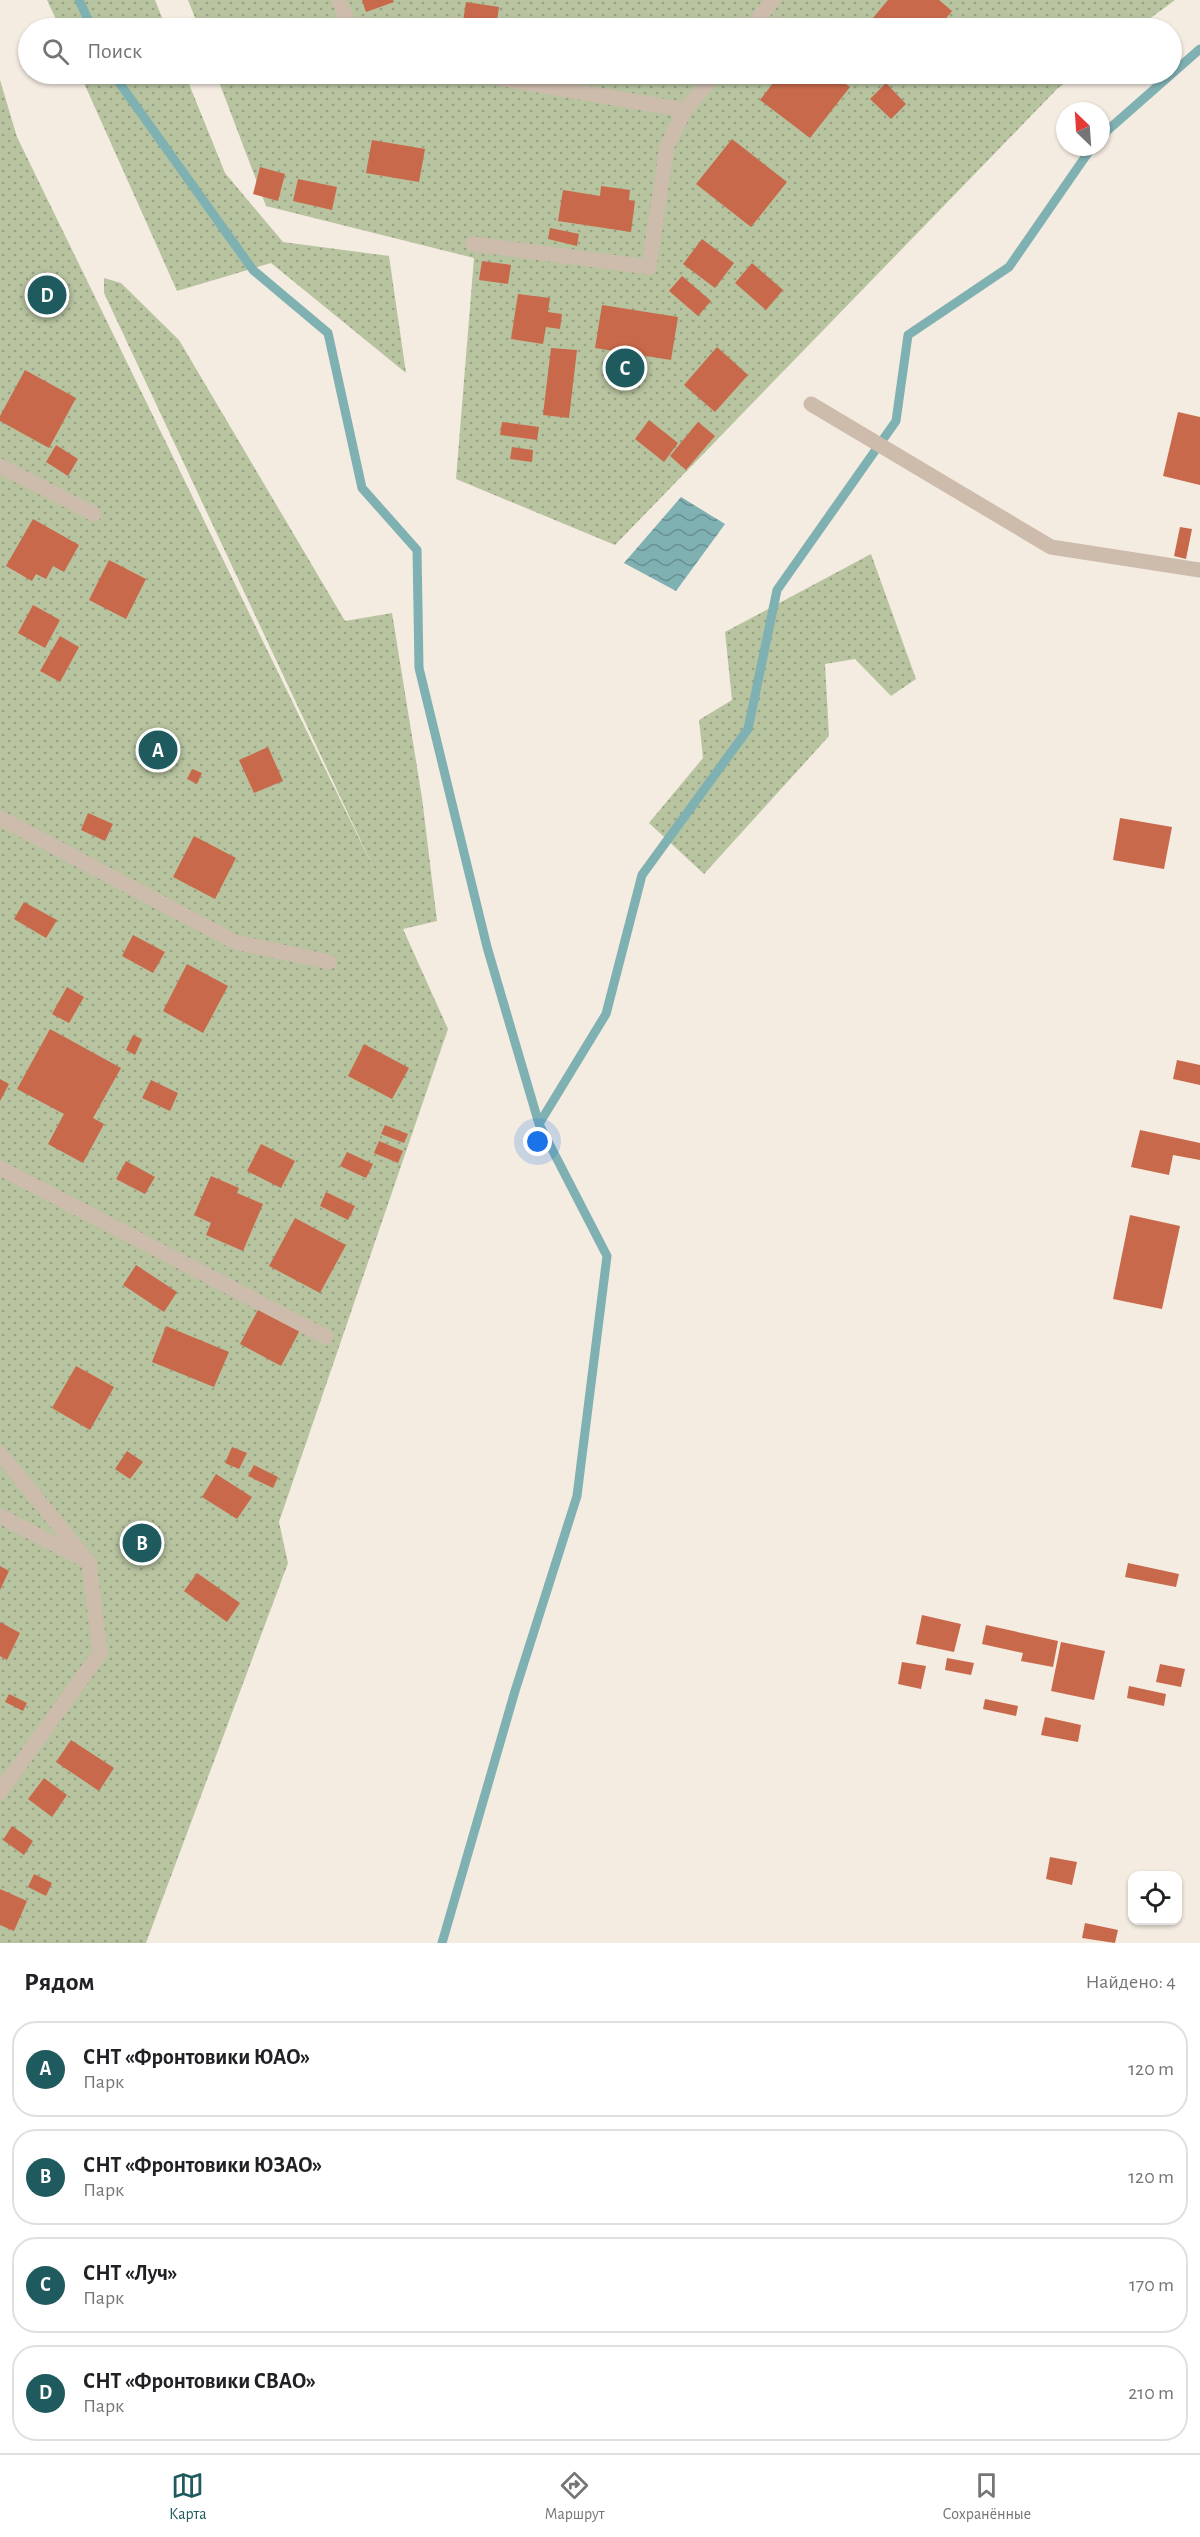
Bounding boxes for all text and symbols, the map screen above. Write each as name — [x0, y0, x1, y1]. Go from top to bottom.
search box — [18, 18, 1182, 84]
icon: search — [39, 35, 72, 68]
text: Поиск — [87, 40, 142, 62]
north arrow — [1056, 102, 1110, 156]
pin: D — [28, 272, 66, 318]
pin: C — [606, 346, 644, 391]
pin: A — [138, 728, 178, 772]
your location — [523, 1127, 552, 1156]
pin: B — [122, 1520, 162, 1566]
map controls — [1128, 1871, 1182, 1925]
button: locate — [1128, 1871, 1182, 1925]
text: Рядом — [24, 1969, 95, 1995]
text: Найдено: 4 — [1086, 1972, 1176, 1992]
text: СНТ «Фронтовики ЮАО» — [83, 2046, 310, 2068]
text: A — [40, 2059, 52, 2079]
text: 120 m — [1128, 2059, 1174, 2079]
text: Парк — [83, 2072, 124, 2092]
text: СНТ «Фронтовики ЮЗАО» — [83, 2154, 322, 2176]
text: B — [40, 2167, 51, 2187]
text: 120 m — [1128, 2167, 1174, 2187]
text: Парк — [83, 2180, 124, 2200]
text: СНТ «Луч» — [83, 2262, 178, 2284]
text: C — [40, 2275, 51, 2295]
text: 170 m — [1129, 2275, 1174, 2295]
text: Парк — [83, 2288, 124, 2308]
text: СНТ «Фронтовики СВАО» — [83, 2370, 316, 2392]
text: D — [39, 2383, 52, 2403]
text: 210 m — [1128, 2383, 1174, 2403]
text: Парк — [83, 2396, 124, 2416]
tab: Карта — [169, 2469, 207, 2524]
tab: Маршрут — [545, 2469, 605, 2524]
tab: Сохранённые — [943, 2469, 1031, 2524]

